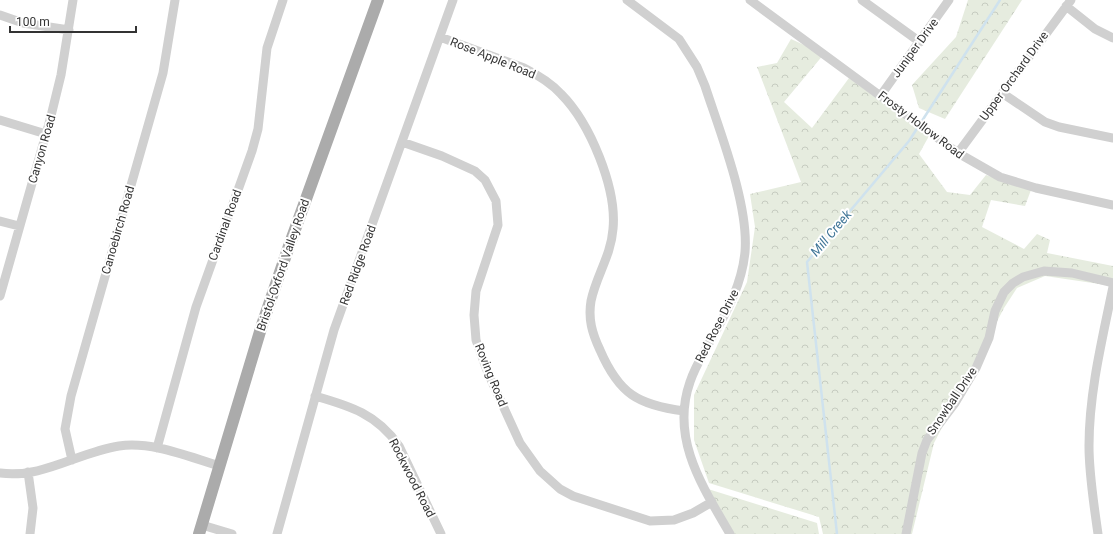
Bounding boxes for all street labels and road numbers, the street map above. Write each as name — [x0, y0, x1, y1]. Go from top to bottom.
street label: Juniper Drive — [889, 16, 941, 80]
street label: Upper Orchard Drive — [977, 29, 1051, 123]
street label: Rose Apple Road — [448, 34, 538, 82]
street label: Frosty Hollow Road — [875, 88, 967, 162]
street label: Canyon Road — [26, 113, 58, 185]
street label: Canoebirch Road — [99, 184, 137, 276]
street label: Cardinal Road — [206, 188, 244, 262]
street label: Bristol-Oxford Valley Road — [254, 197, 312, 333]
street label: Red Ridge Road — [337, 223, 379, 307]
street label: Red Rose Drive — [693, 287, 741, 365]
street label: Roving Road — [472, 341, 510, 409]
street label: Snowball Drive — [924, 364, 980, 438]
street label: Rockwood Road — [386, 436, 438, 520]

